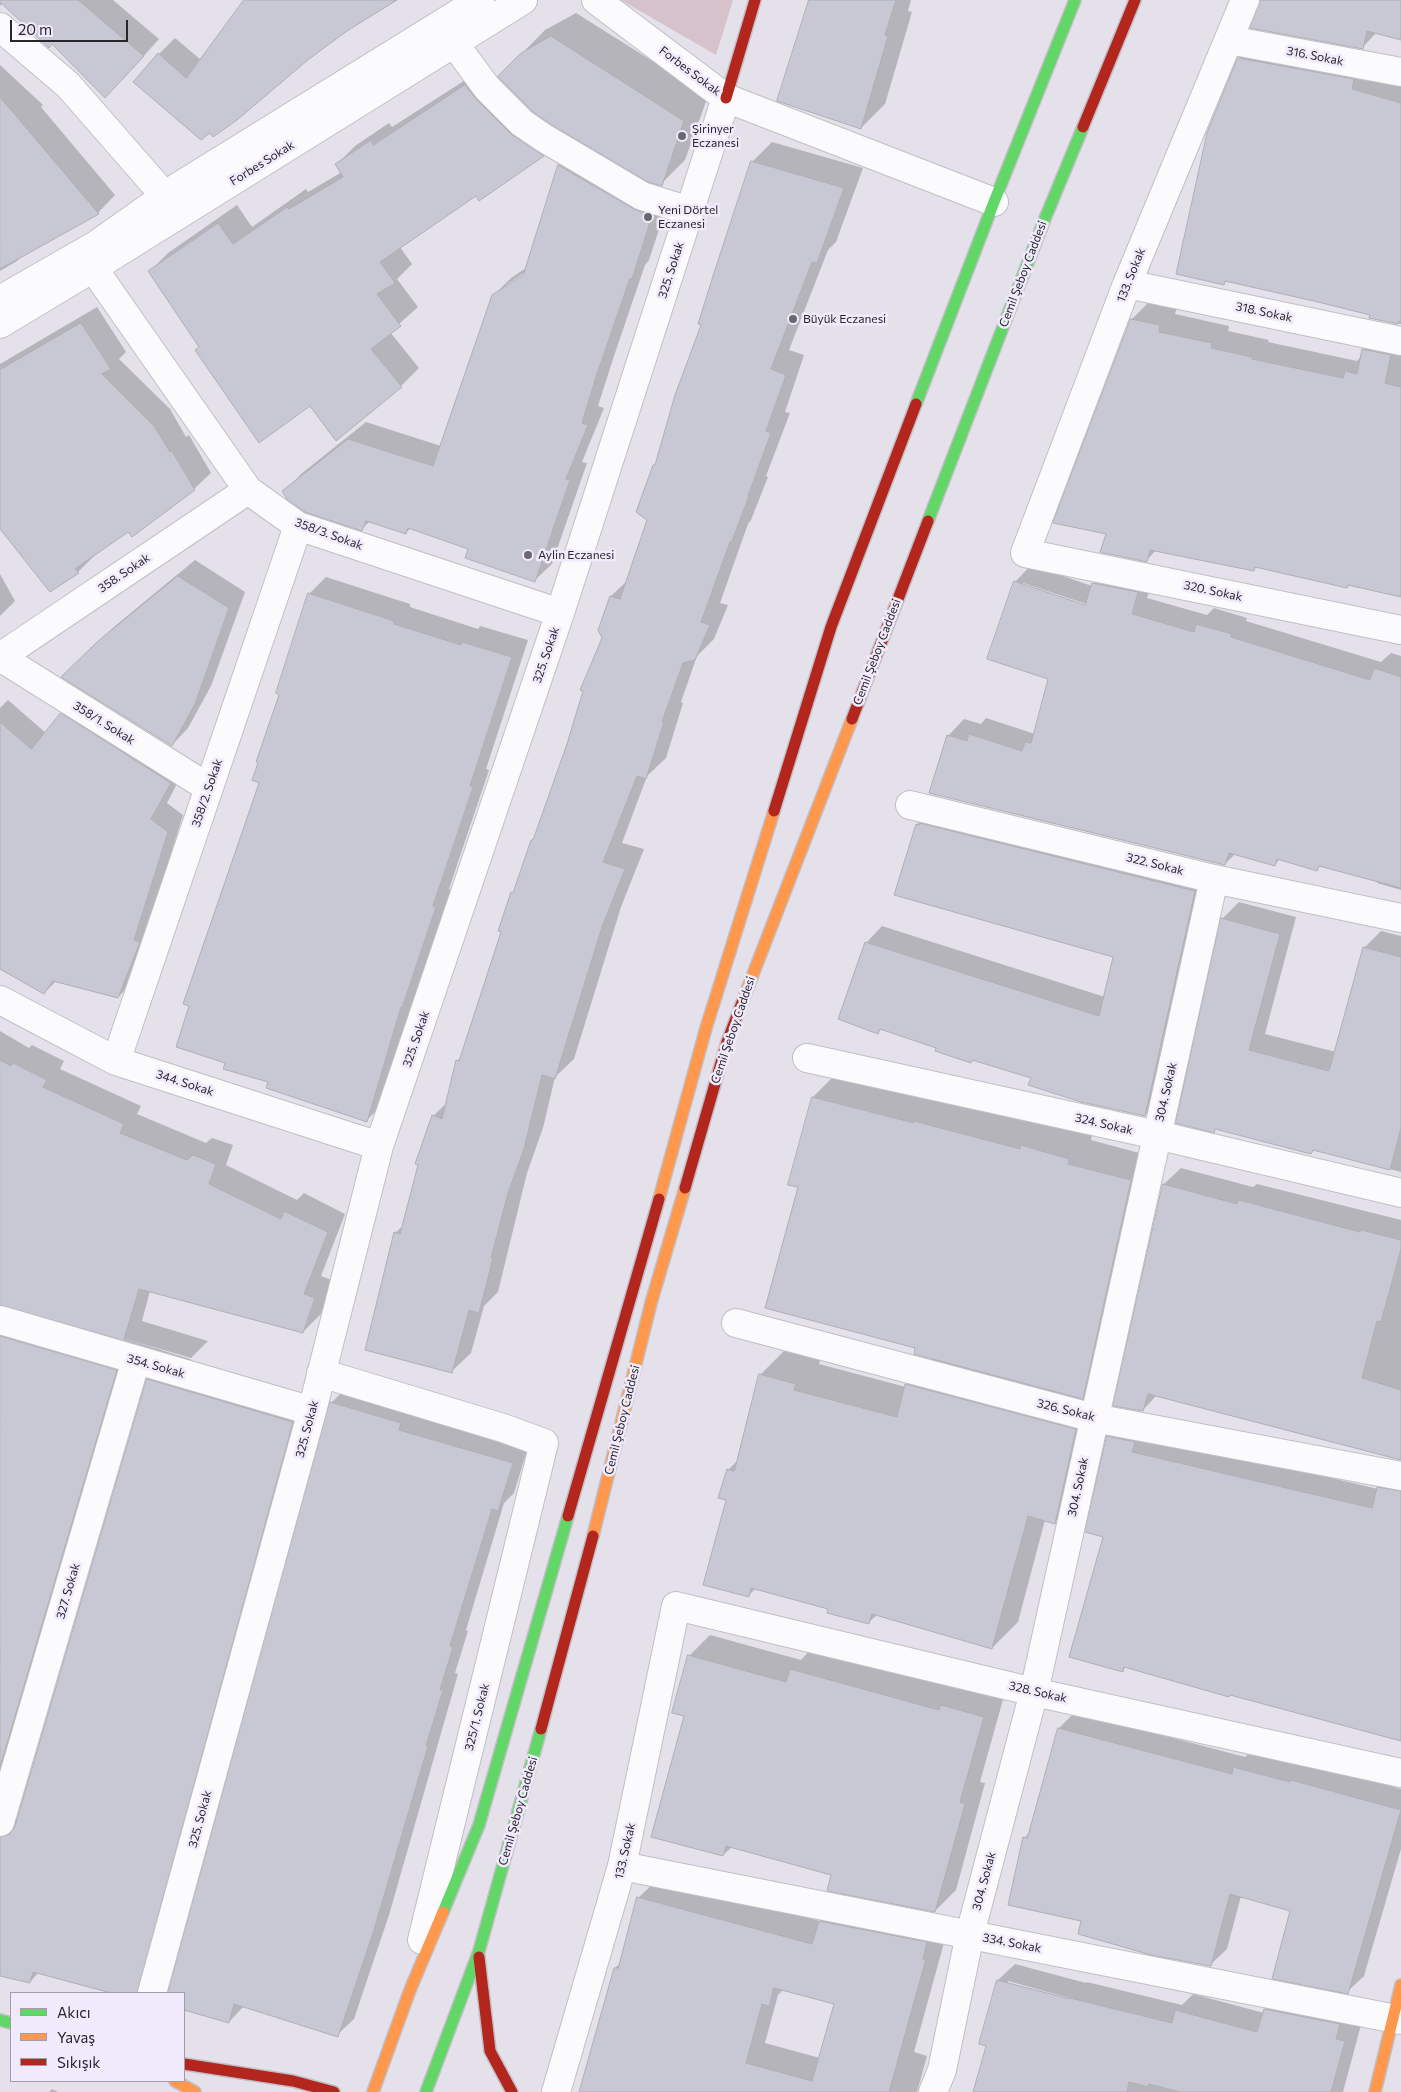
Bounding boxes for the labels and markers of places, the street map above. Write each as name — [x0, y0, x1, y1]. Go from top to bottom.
place label: Şirinyer Eczanesi — [692, 122, 739, 150]
marker: Şirinyer Eczanesi — [676, 130, 688, 142]
place label: Yeni Dörtel Eczanesi — [658, 203, 718, 231]
marker: Yeni Dörtel Eczanesi — [642, 211, 654, 223]
place label: Büyük Eczanesi — [803, 312, 886, 326]
marker: Büyük Eczanesi — [787, 313, 799, 325]
place label: Aylin Eczanesi — [538, 548, 614, 562]
marker: Aylin Eczanesi — [522, 549, 534, 561]

